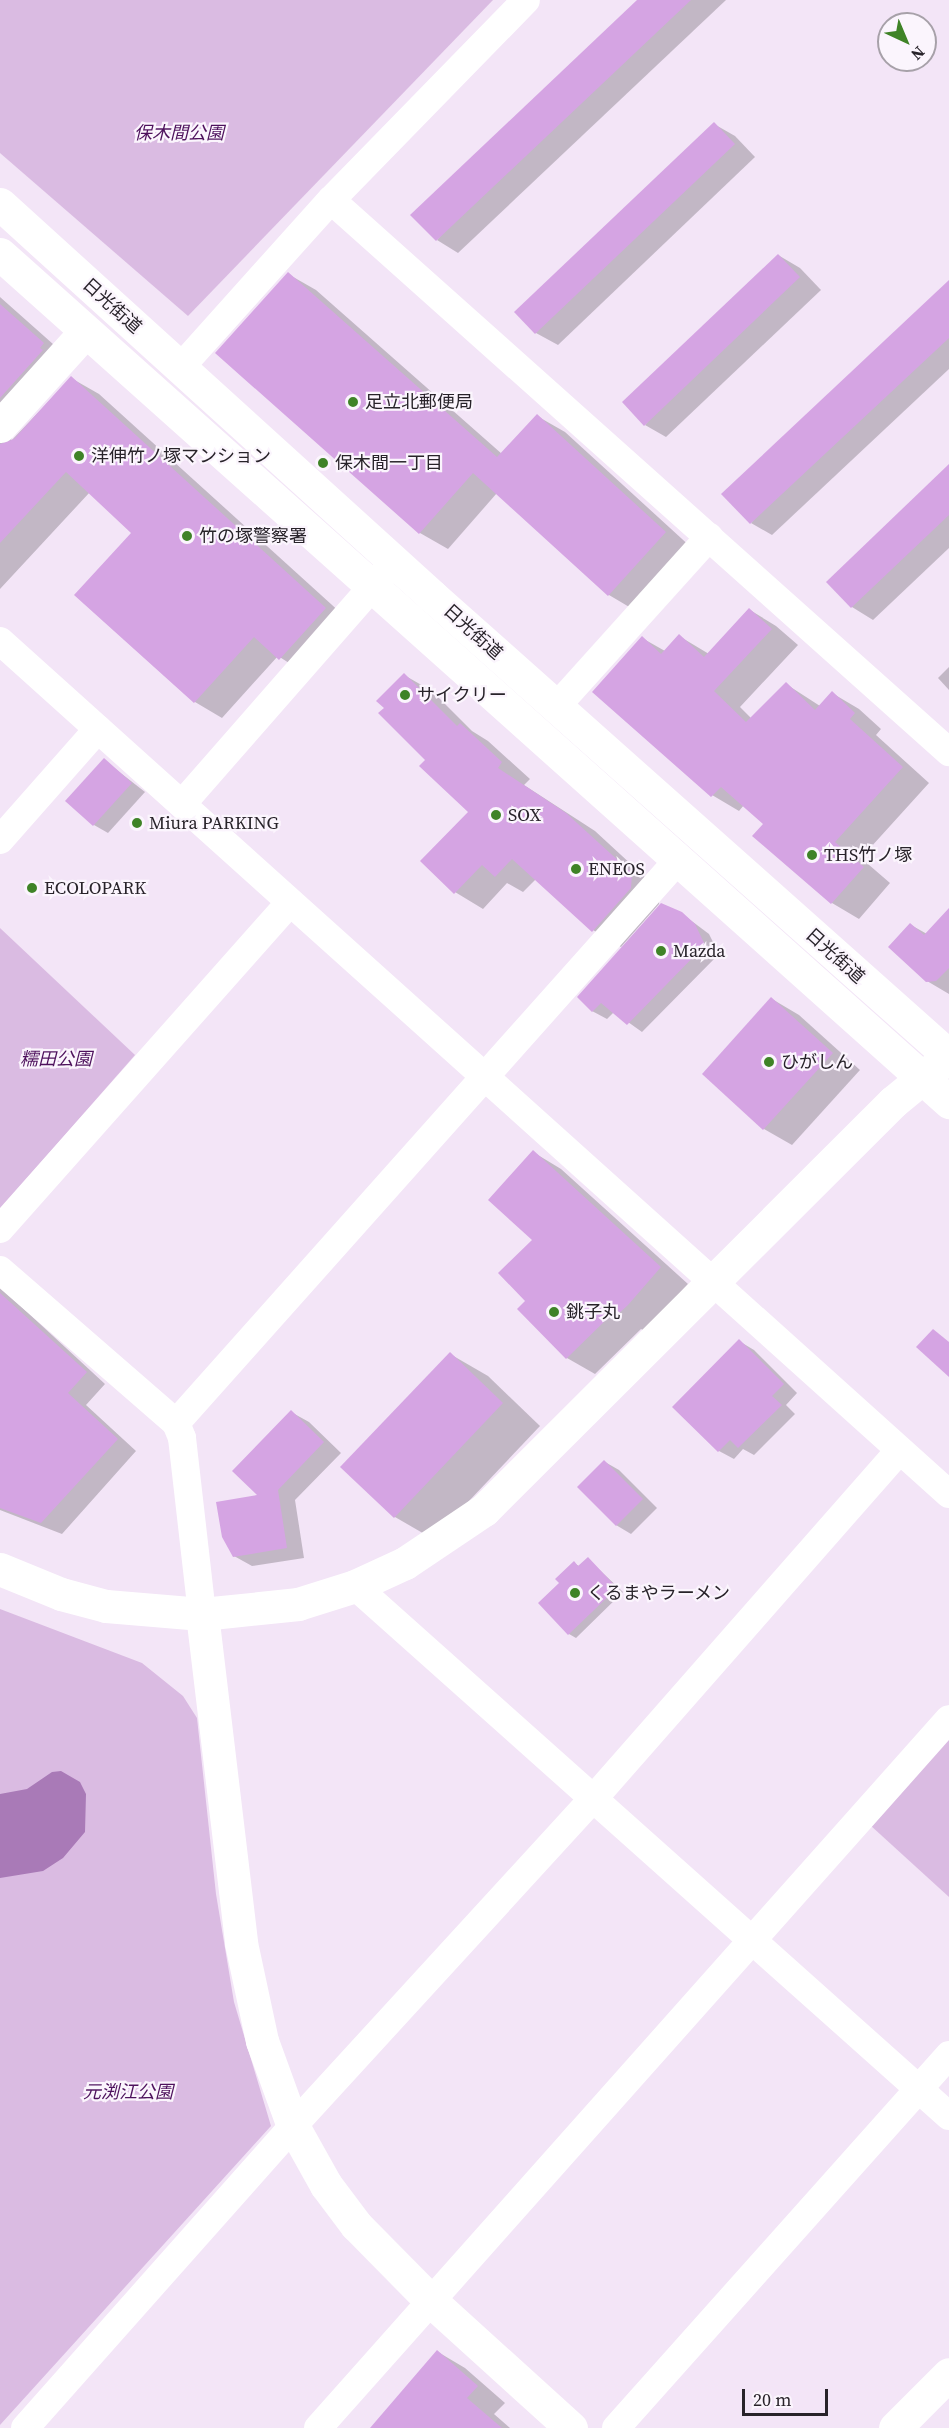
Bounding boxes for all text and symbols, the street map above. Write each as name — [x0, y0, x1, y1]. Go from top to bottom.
north arrow — [877, 12, 937, 72]
text: N — [906, 42, 930, 65]
park label: 保木間公園 — [134, 122, 224, 144]
street label: 日光街道 — [78, 274, 146, 338]
place label: 足立北郵便局 — [365, 391, 473, 413]
marker: 足立北郵便局 — [346, 395, 360, 409]
place label: 洋伸竹ノ塚マンション — [91, 445, 271, 467]
marker: 洋伸竹ノ塚マンション — [72, 449, 86, 463]
place label: 保木間一丁目 — [335, 452, 443, 474]
marker: 保木間一丁目 — [316, 456, 330, 470]
place label: 竹の塚警察署 — [199, 525, 307, 547]
marker: 竹の塚警察署 — [180, 529, 194, 543]
street label: 日光街道 — [439, 600, 507, 664]
place label: サイクリー — [417, 684, 507, 706]
marker: サイクリー — [398, 688, 412, 702]
place label: SOX — [508, 804, 541, 826]
marker: SOX — [489, 808, 503, 822]
place label: Miura PARKING — [149, 812, 279, 834]
marker: Miura PARKING — [130, 816, 144, 830]
place label: THS竹ノ塚 — [824, 844, 912, 866]
marker: THS竹ノ塚 — [805, 848, 819, 862]
place label: ENEOS — [588, 858, 645, 880]
marker: ENEOS — [569, 862, 583, 876]
place label: ECOLOPARK — [44, 877, 146, 899]
marker: ECOLOPARK — [25, 881, 39, 895]
street label: 日光街道 — [801, 924, 869, 988]
place label: Mazda — [673, 940, 725, 962]
marker: Mazda — [654, 944, 668, 958]
park label: 糯田公園 — [20, 1048, 92, 1070]
place label: ひがしん — [781, 1051, 853, 1073]
marker: ひがしん — [762, 1055, 776, 1069]
place label: 銚子丸 — [566, 1301, 620, 1323]
marker: 銚子丸 — [547, 1305, 561, 1319]
place label: くるまやラーメン — [587, 1582, 731, 1604]
marker: くるまやラーメン — [568, 1586, 582, 1600]
park label: 元渕江公園 — [83, 2081, 173, 2103]
scale bar — [745, 2377, 830, 2415]
text: 20 m — [753, 2387, 791, 2412]

